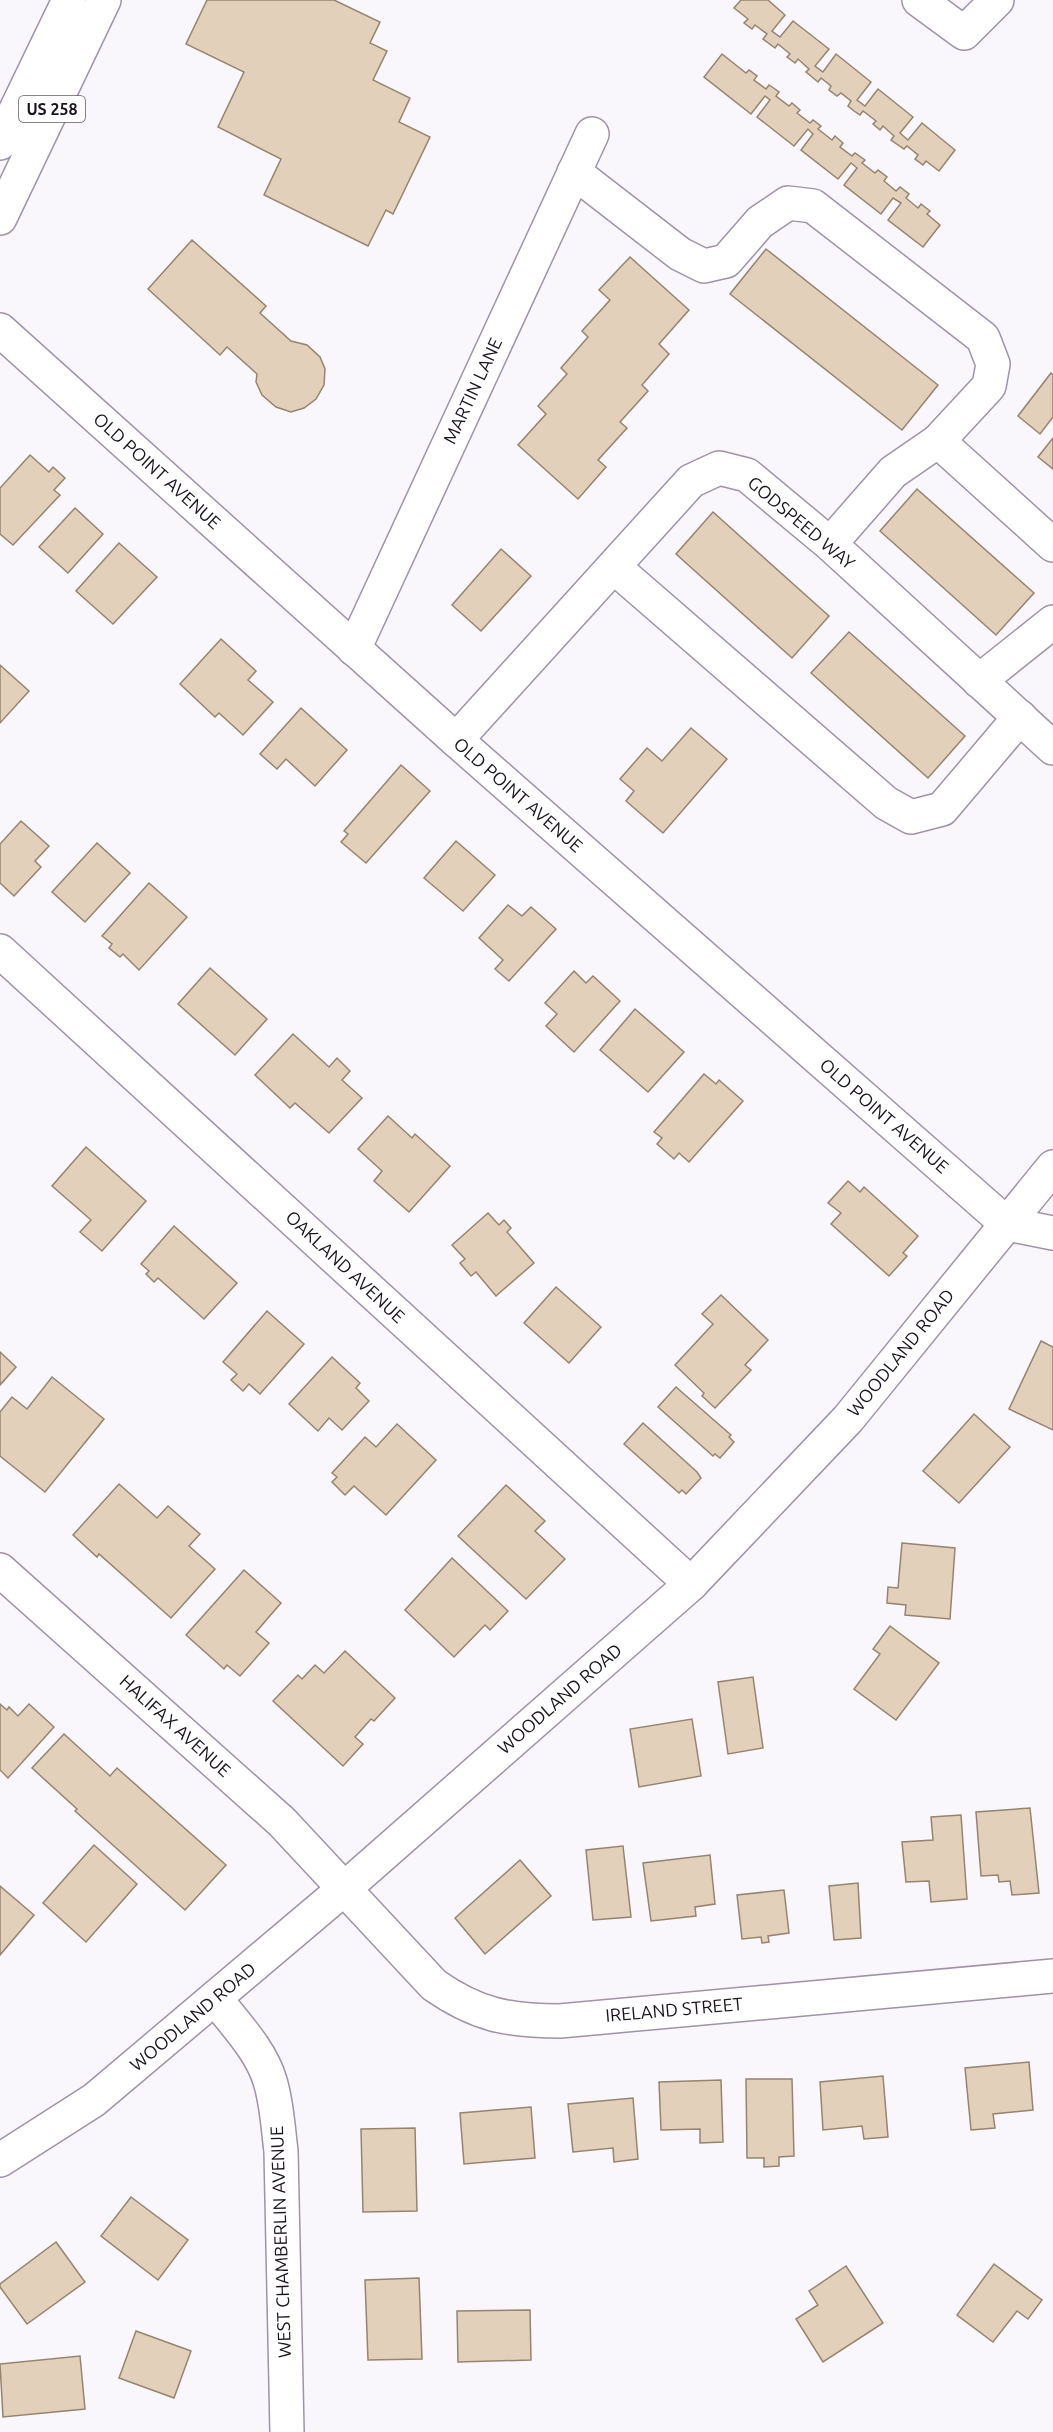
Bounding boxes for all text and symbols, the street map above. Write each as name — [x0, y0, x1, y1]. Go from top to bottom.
road number: US 258 — [19, 96, 85, 122]
street label: MARTIN LANE — [439, 334, 505, 447]
street label: OLD POINT AVENUE — [90, 408, 225, 532]
street label: GODSPEED WAY — [744, 472, 859, 573]
street label: OLD POINT AVENUE — [450, 733, 587, 856]
street label: OLD POINT AVENUE — [816, 1054, 953, 1177]
street label: OAKLAND AVENUE — [282, 1206, 409, 1326]
street label: WOODLAND ROAD — [843, 1285, 958, 1420]
street label: WOODLAND ROAD — [493, 1639, 625, 1758]
street label: HALIFAX AVENUE — [116, 1670, 235, 1780]
street label: WOODLAND ROAD — [126, 1958, 259, 2075]
street label: IRELAND STREET — [604, 1993, 743, 2025]
street label: WEST CHAMBERLIN AVENUE — [266, 2126, 294, 2358]

